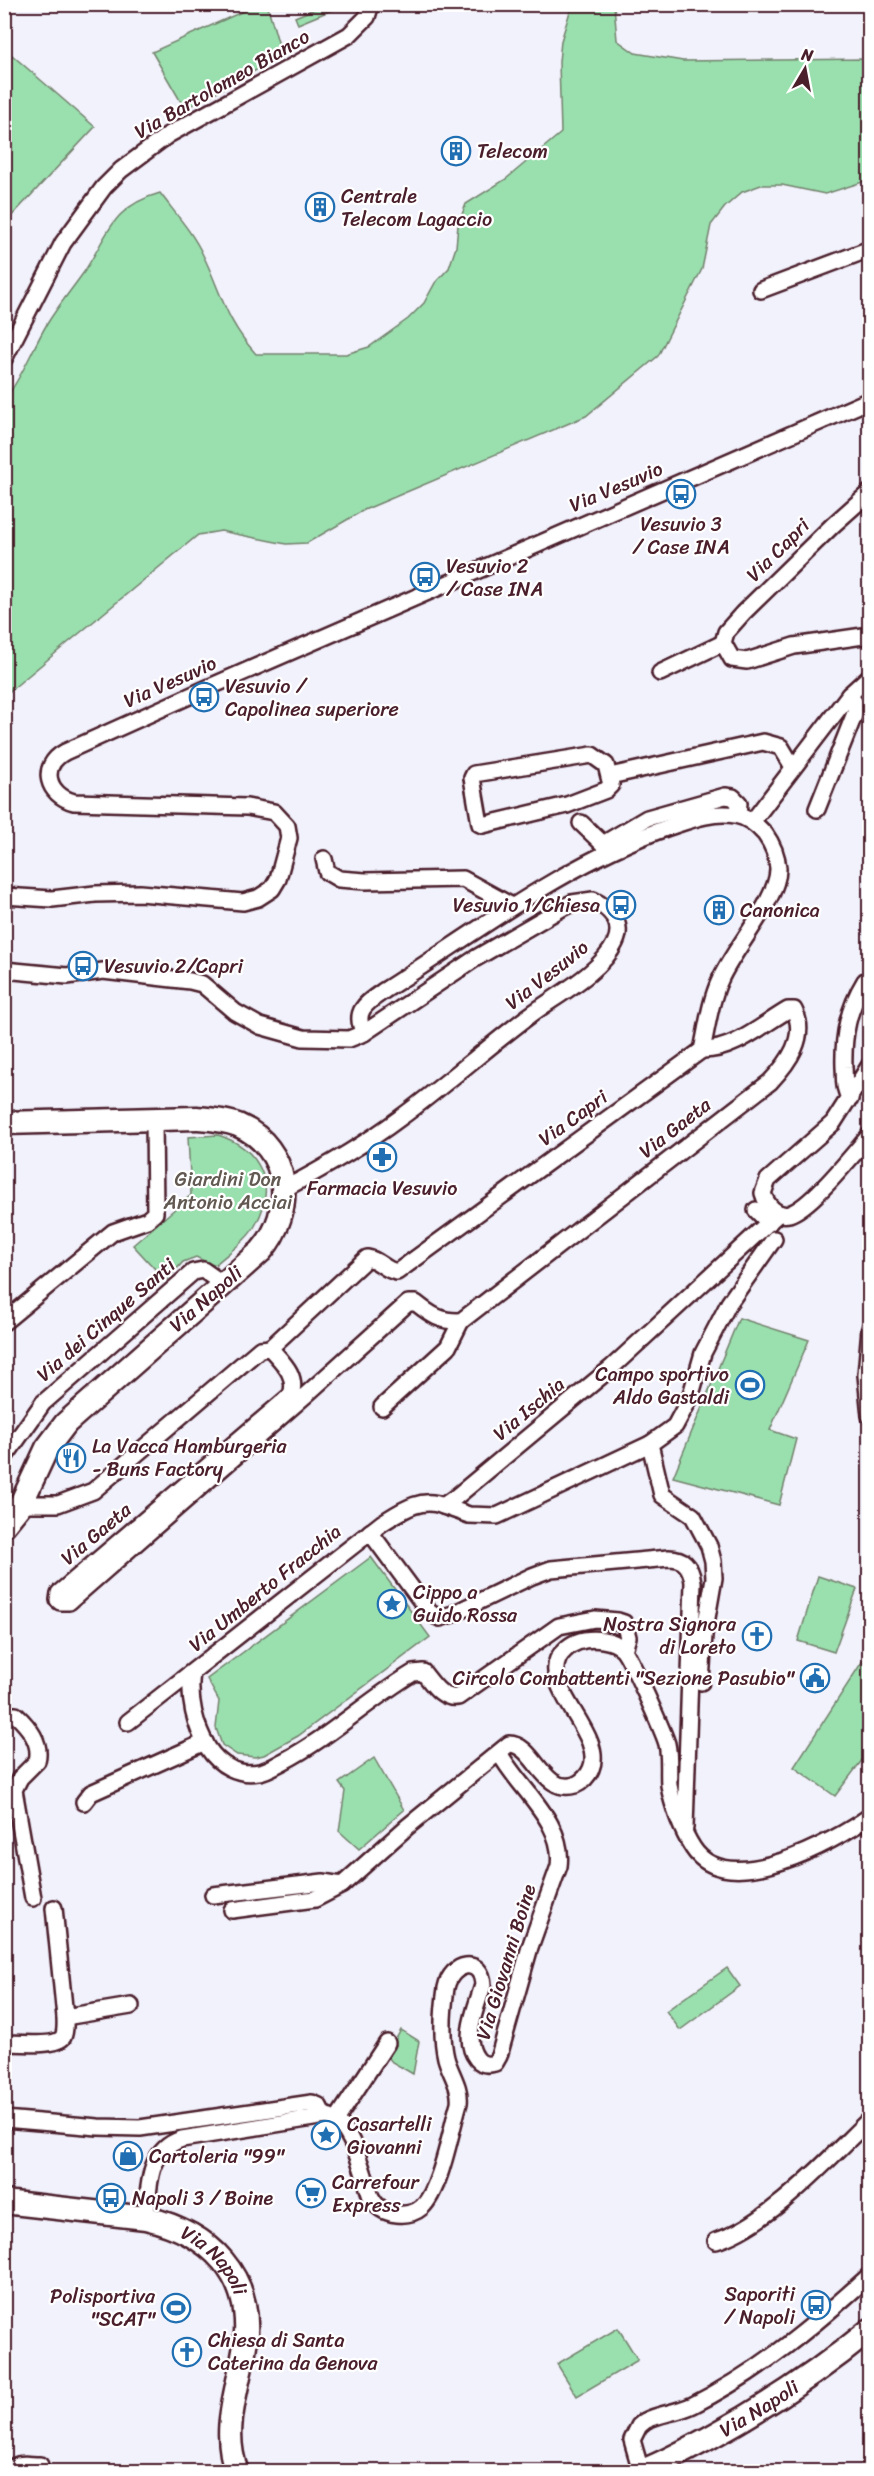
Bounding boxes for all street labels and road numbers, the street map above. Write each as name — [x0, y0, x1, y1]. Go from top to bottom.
street label: Via Bartolomeo Bianco — [128, 19, 316, 149]
street label: Via Vesuvio — [564, 452, 668, 522]
street label: Via Capri — [738, 508, 820, 590]
street label: Via Vesuvio — [118, 646, 222, 718]
street label: Via Vesuvio — [497, 931, 597, 1019]
street label: Via Capri — [531, 1080, 617, 1156]
street label: Via Gaeta — [631, 1088, 720, 1168]
street label: Via dei Cinque Santi — [28, 1249, 184, 1391]
street label: Via Napoli — [161, 1256, 252, 1341]
street label: Via Ischia — [485, 1368, 573, 1450]
street label: Via Gaeta — [52, 1493, 140, 1574]
street label: Via Umberto Fracchia — [181, 1515, 349, 1661]
street label: Via Giovanni Boine — [466, 1879, 546, 2044]
street label: Via Napoli — [174, 2215, 258, 2301]
street label: Via Napoli — [712, 2369, 808, 2447]

